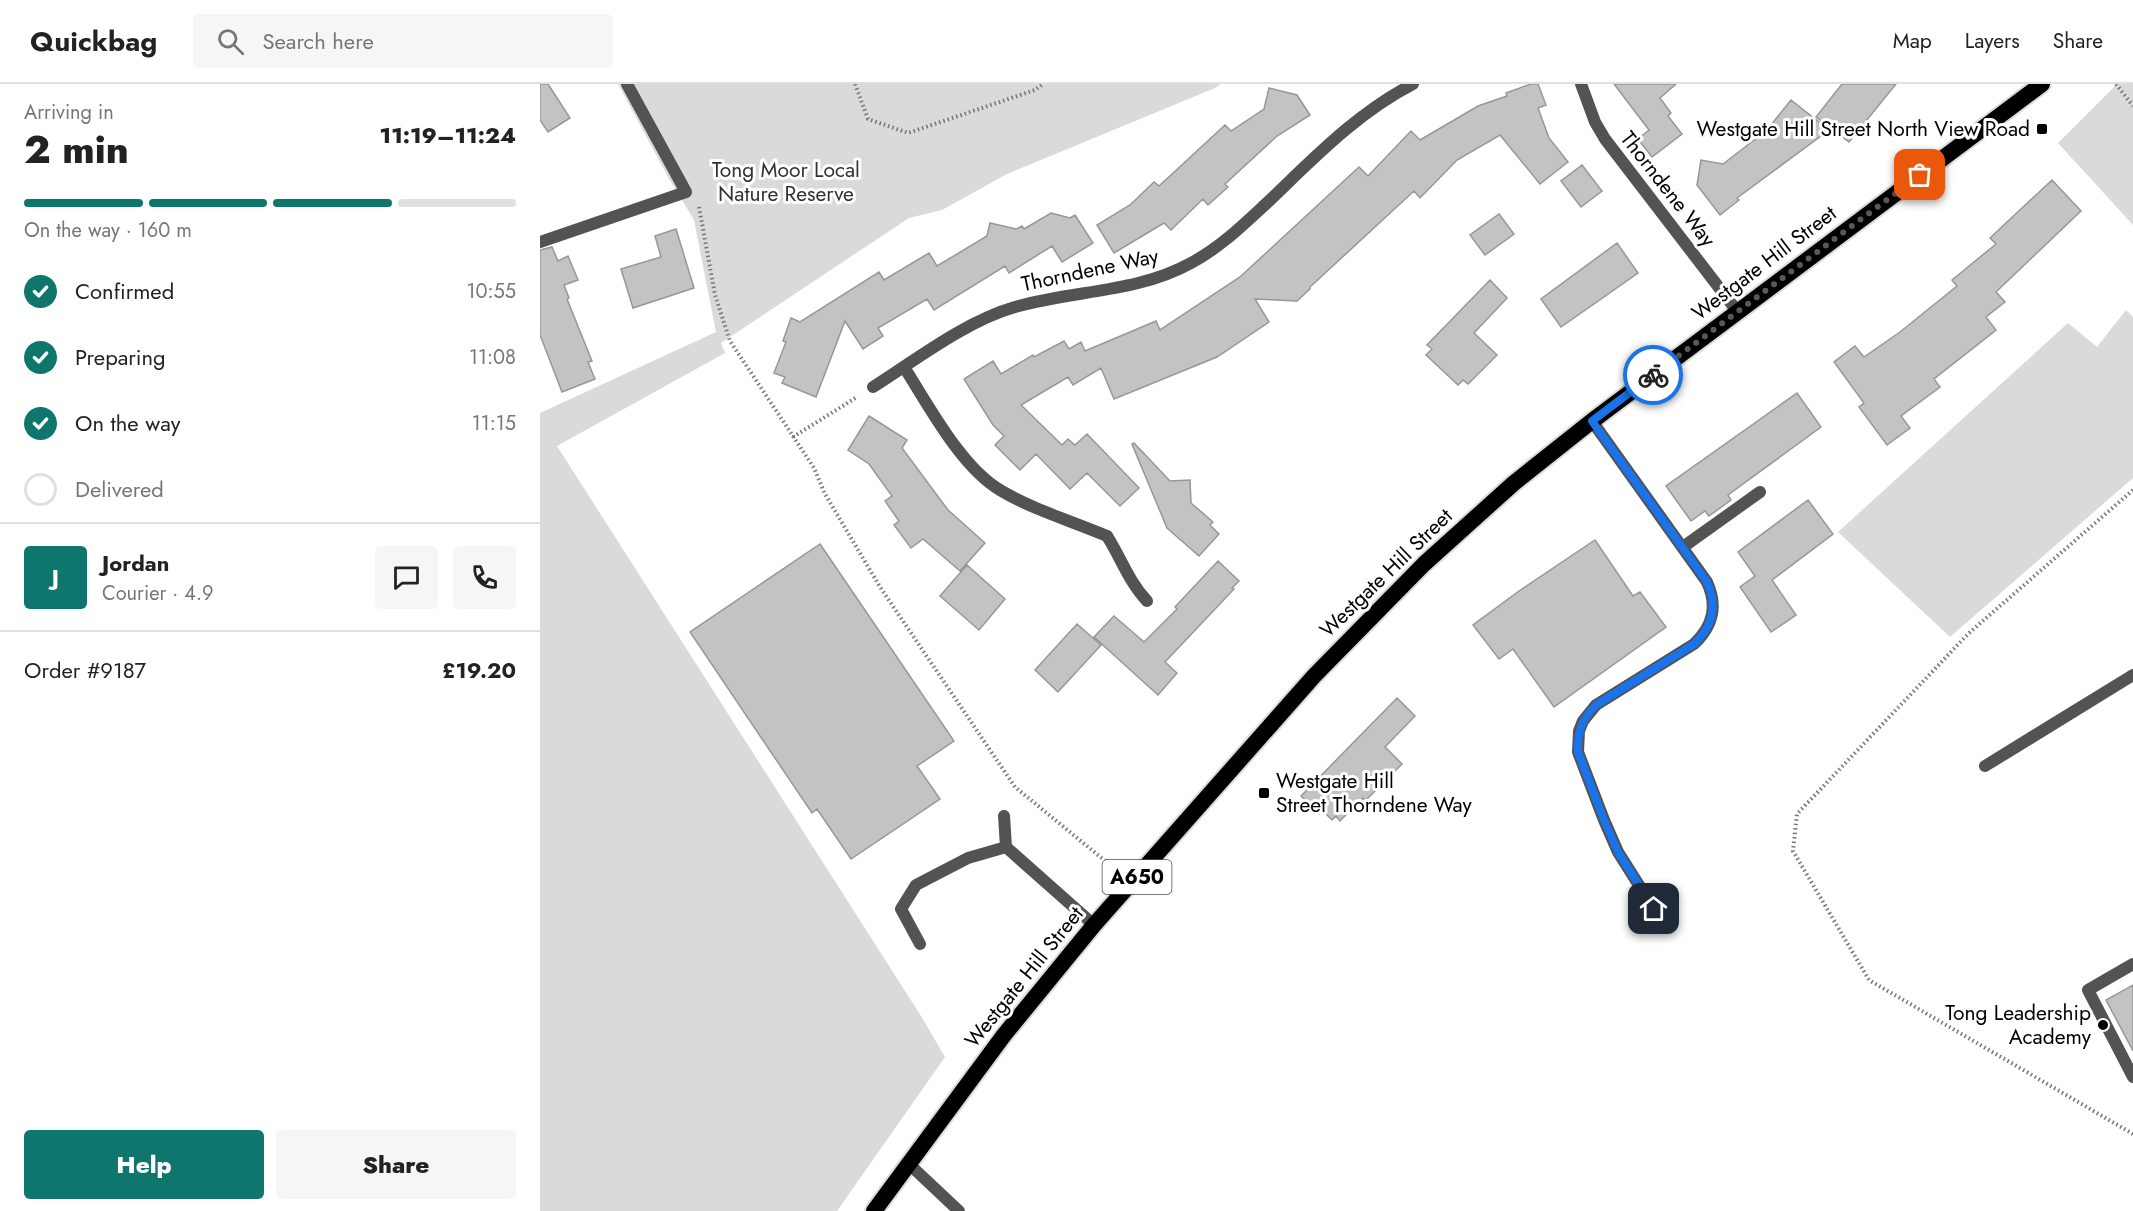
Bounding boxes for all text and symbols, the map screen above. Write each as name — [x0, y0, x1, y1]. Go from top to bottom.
search box — [193, 14, 613, 68]
text: Quickbag — [30, 21, 157, 62]
icon: search — [214, 25, 247, 58]
text: Search here — [262, 25, 374, 57]
text: Map — [1893, 26, 1932, 56]
text: Layers — [1965, 26, 2020, 56]
text: Share — [2053, 26, 2103, 56]
text: Arriving in — [24, 98, 114, 127]
place label: Westgate Hill Street North View Road — [1697, 114, 2030, 144]
text: 11:19–11:24 — [380, 119, 516, 151]
text: 2 min — [24, 121, 129, 178]
marker: Westgate Hill Street North View Road — [2035, 122, 2049, 136]
street label: Thorndene Way — [1613, 125, 1723, 254]
pin — [1894, 149, 1945, 200]
park label: Tong Moor Local Nature Reserve — [712, 155, 860, 209]
icon: bag — [1903, 158, 1936, 191]
street label: Westgate Hill Street — [1685, 199, 1843, 327]
text: On the way · 160 m — [24, 216, 192, 245]
street label: Thorndene Way — [1019, 241, 1162, 299]
icon: check — [24, 275, 57, 308]
text: Confirmed — [75, 275, 174, 307]
text: 10:55 — [466, 277, 516, 306]
icon: check — [24, 341, 57, 374]
text: Preparing — [75, 341, 166, 373]
text: 11:08 — [469, 343, 516, 372]
courier — [1623, 345, 1683, 405]
icon: bike — [1637, 359, 1670, 392]
icon: check — [24, 407, 57, 440]
text: On the way — [75, 407, 180, 439]
text: 11:15 — [472, 409, 516, 438]
text: Delivered — [75, 473, 164, 505]
street label: Westgate Hill Street — [1313, 502, 1459, 644]
button: chat — [375, 546, 438, 609]
button: phone — [453, 546, 516, 609]
text: Jordan — [102, 547, 169, 579]
text: J — [52, 561, 59, 593]
text: Courier · 4.9 — [102, 579, 214, 608]
text: Order #9187 — [24, 654, 146, 686]
text: £19.20 — [442, 654, 516, 686]
place label: Westgate Hill Street Thorndene Way — [1276, 766, 1473, 820]
marker: Westgate Hill Street Thorndene Way — [1257, 786, 1271, 800]
road number: A650 — [1102, 860, 1172, 894]
pin — [1628, 883, 1679, 934]
icon: home — [1637, 892, 1670, 925]
street label: Westgate Hill Street — [958, 900, 1090, 1054]
place label: Tong Leadership Academy — [1945, 998, 2092, 1052]
marker: Tong Leadership Academy — [2096, 1018, 2110, 1032]
button: Help — [24, 1130, 264, 1199]
button: Share — [276, 1130, 516, 1199]

